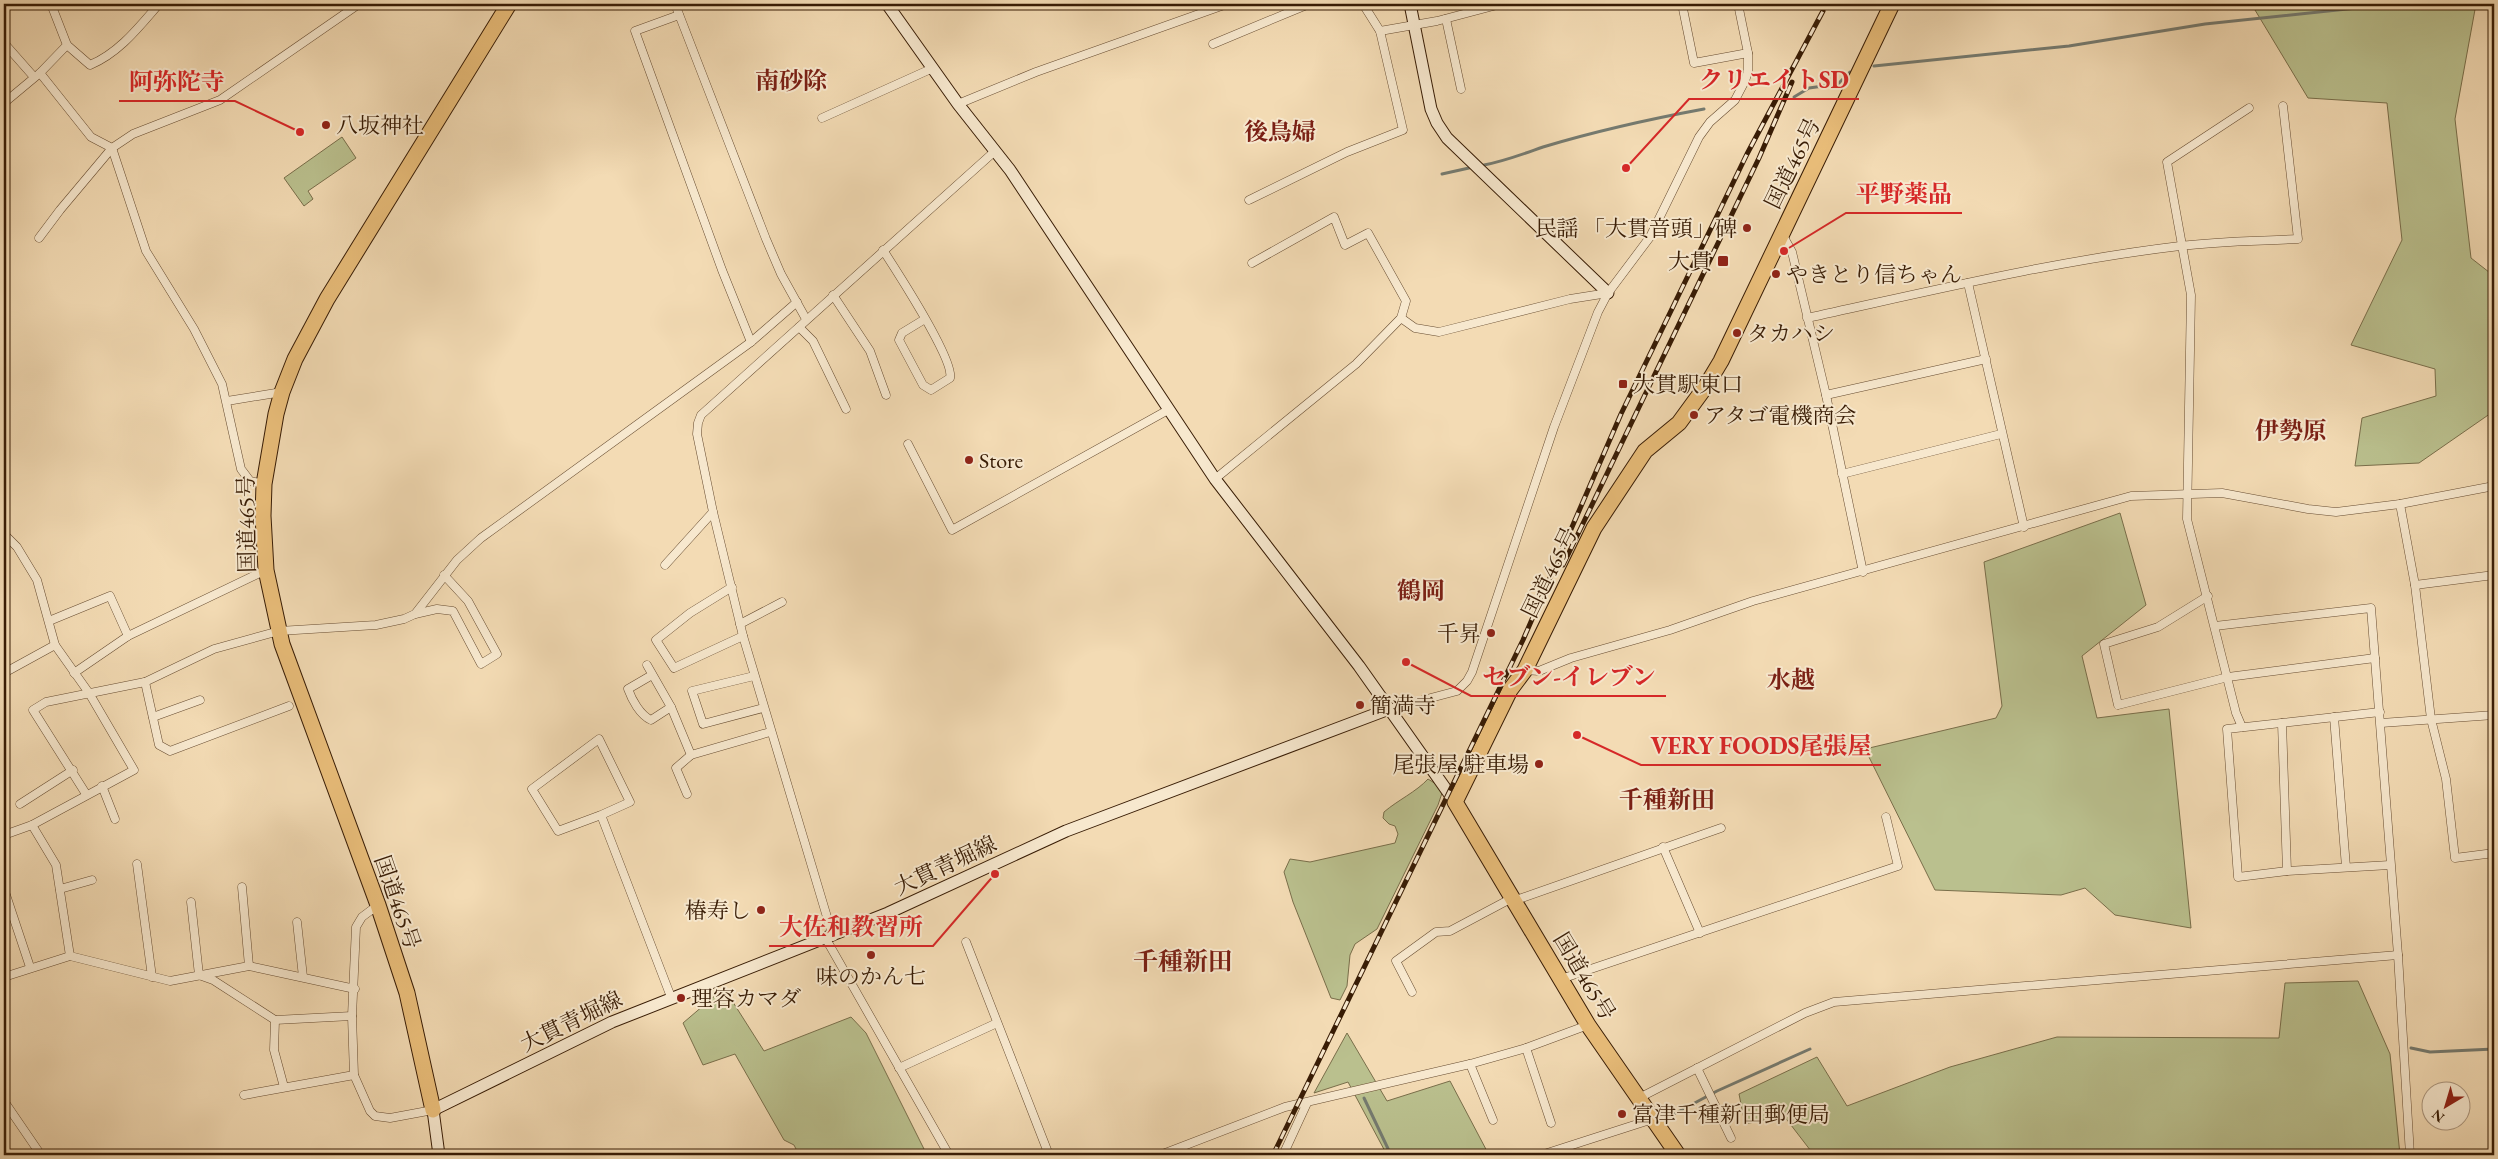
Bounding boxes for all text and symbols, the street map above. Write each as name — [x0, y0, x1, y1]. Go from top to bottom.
callout: クリエイトSD — [1689, 60, 1859, 99]
callout: 阿弥陀寺 — [119, 62, 235, 101]
text: クリエイトSD — [1699, 64, 1849, 95]
district label: 南砂除 — [755, 65, 827, 96]
text: 阿弥陀寺 — [129, 66, 225, 97]
place label: 八坂神社 — [336, 111, 424, 140]
street label: 国道465号 — [1758, 113, 1827, 213]
district label: 後鳥婦 — [1244, 116, 1316, 147]
marker: 八坂神社 — [320, 119, 332, 131]
callout: 平野薬品 — [1846, 174, 1962, 213]
text: 平野薬品 — [1856, 178, 1952, 209]
place label: 民謡 「大貫音頭」碑 — [1535, 214, 1737, 243]
marker: 民謡 「大貫音頭」碑 — [1741, 222, 1753, 234]
place label: 大貫 — [1668, 247, 1712, 276]
marker: 大貫 — [1716, 254, 1730, 268]
place label: やきとり信ちゃん — [1786, 260, 1962, 289]
marker: やきとり信ちゃん — [1770, 268, 1782, 280]
place label: タカハシ — [1747, 319, 1835, 348]
marker: タカハシ — [1731, 327, 1743, 339]
place label: 大貫駅東口 — [1633, 370, 1743, 399]
marker: 大貫駅東口 — [1617, 378, 1629, 390]
place label: アタゴ電機商会 — [1704, 401, 1856, 430]
marker: アタゴ電機商会 — [1688, 409, 1700, 421]
district label: 伊勢原 — [2255, 415, 2327, 446]
place label: Store — [979, 446, 1023, 475]
marker: Store — [963, 454, 975, 466]
street label: 国道465号 — [231, 475, 262, 573]
street label: 国道465号 — [1515, 522, 1584, 622]
district label: 鶴岡 — [1397, 575, 1445, 606]
place label: 千昇 — [1437, 619, 1481, 648]
marker: 千昇 — [1485, 627, 1497, 639]
callout: セブン-イレブン — [1471, 657, 1666, 696]
text: セブン-イレブン — [1482, 661, 1656, 692]
district label: 水越 — [1767, 664, 1815, 695]
place label: 簡満寺 — [1370, 691, 1436, 720]
marker: 簡満寺 — [1354, 699, 1366, 711]
callout: VERY FOODS尾張屋 — [1641, 726, 1881, 765]
text: VERY FOODS尾張屋 — [1651, 730, 1871, 761]
place label: 尾張屋 駐車場 — [1393, 750, 1529, 779]
marker: 尾張屋 駐車場 — [1533, 758, 1545, 770]
district label: 千種新田 — [1619, 784, 1715, 815]
street label: 大貫青堀線 — [889, 829, 1001, 902]
street label: 国道465号 — [368, 851, 427, 953]
place label: 椿寿し — [685, 896, 751, 925]
marker: 椿寿し — [755, 904, 767, 916]
callout: 大佐和教習所 — [769, 907, 933, 946]
text: 大佐和教習所 — [779, 911, 923, 942]
street label: 国道465号 — [1547, 927, 1622, 1026]
district label: 千種新田 — [1133, 945, 1233, 977]
marker: 味のかん七 — [865, 949, 877, 961]
place label: 味のかん七 — [816, 962, 926, 991]
street label: 大貫青堀線 — [515, 984, 627, 1059]
place label: 理容カマダ — [691, 984, 801, 1013]
marker: 理容カマダ — [675, 992, 687, 1004]
north arrow — [2420, 1082, 2470, 1132]
place label: 富津千種新田郵便局 — [1632, 1100, 1830, 1129]
text: N — [2427, 1105, 2448, 1127]
marker: 富津千種新田郵便局 — [1616, 1108, 1628, 1120]

